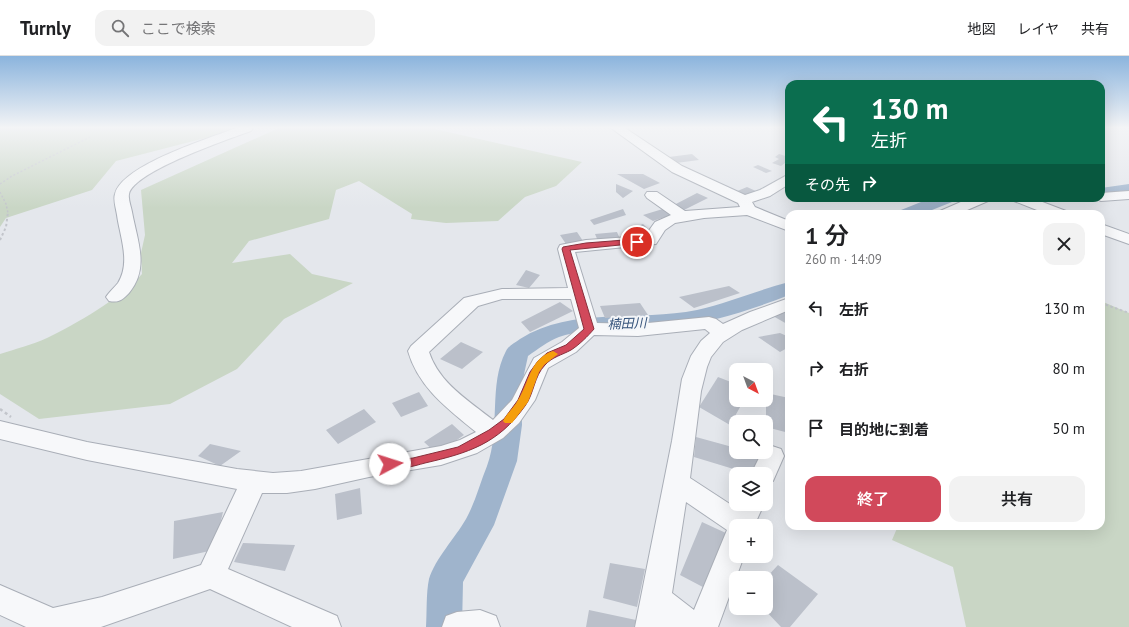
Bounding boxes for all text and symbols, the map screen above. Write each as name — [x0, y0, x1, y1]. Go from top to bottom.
search box — [95, 10, 375, 46]
text: Turnly — [20, 16, 71, 40]
icon: search — [109, 17, 131, 39]
text: ここで検索 — [141, 19, 216, 38]
text: 地図 — [967, 20, 995, 38]
text: レイヤ — [1017, 20, 1059, 38]
text: 共有 — [1081, 20, 1109, 38]
text: 130 m — [871, 90, 948, 127]
icon: left — [805, 96, 857, 148]
text: 左折 — [871, 129, 907, 152]
icon: right — [858, 172, 880, 194]
text: その先 — [805, 175, 850, 194]
text: 1 分 — [805, 220, 849, 251]
button: close — [1043, 223, 1085, 265]
pin — [620, 225, 654, 259]
icon: arrive — [626, 231, 648, 253]
text: 260 m · 14:09 — [805, 251, 882, 268]
icon: left — [805, 297, 827, 319]
text: 130 m — [1044, 299, 1085, 318]
text: 左折 — [839, 300, 869, 319]
water label: 楠田川 — [607, 314, 649, 333]
icon: right — [805, 357, 827, 379]
text: 80 m — [1052, 359, 1085, 378]
text: 右折 — [839, 360, 869, 379]
north arrow — [729, 363, 773, 407]
map controls — [729, 363, 773, 615]
button: search — [729, 415, 773, 459]
icon: arrive — [805, 417, 827, 439]
text: 50 m — [1052, 419, 1085, 438]
text: 目的地に到着 — [839, 420, 929, 439]
position arrow — [369, 443, 411, 485]
button: layers — [729, 467, 773, 511]
button: 終了 — [805, 476, 941, 522]
button: 共有 — [949, 476, 1085, 522]
button: + — [729, 519, 773, 563]
button: − — [729, 571, 773, 615]

